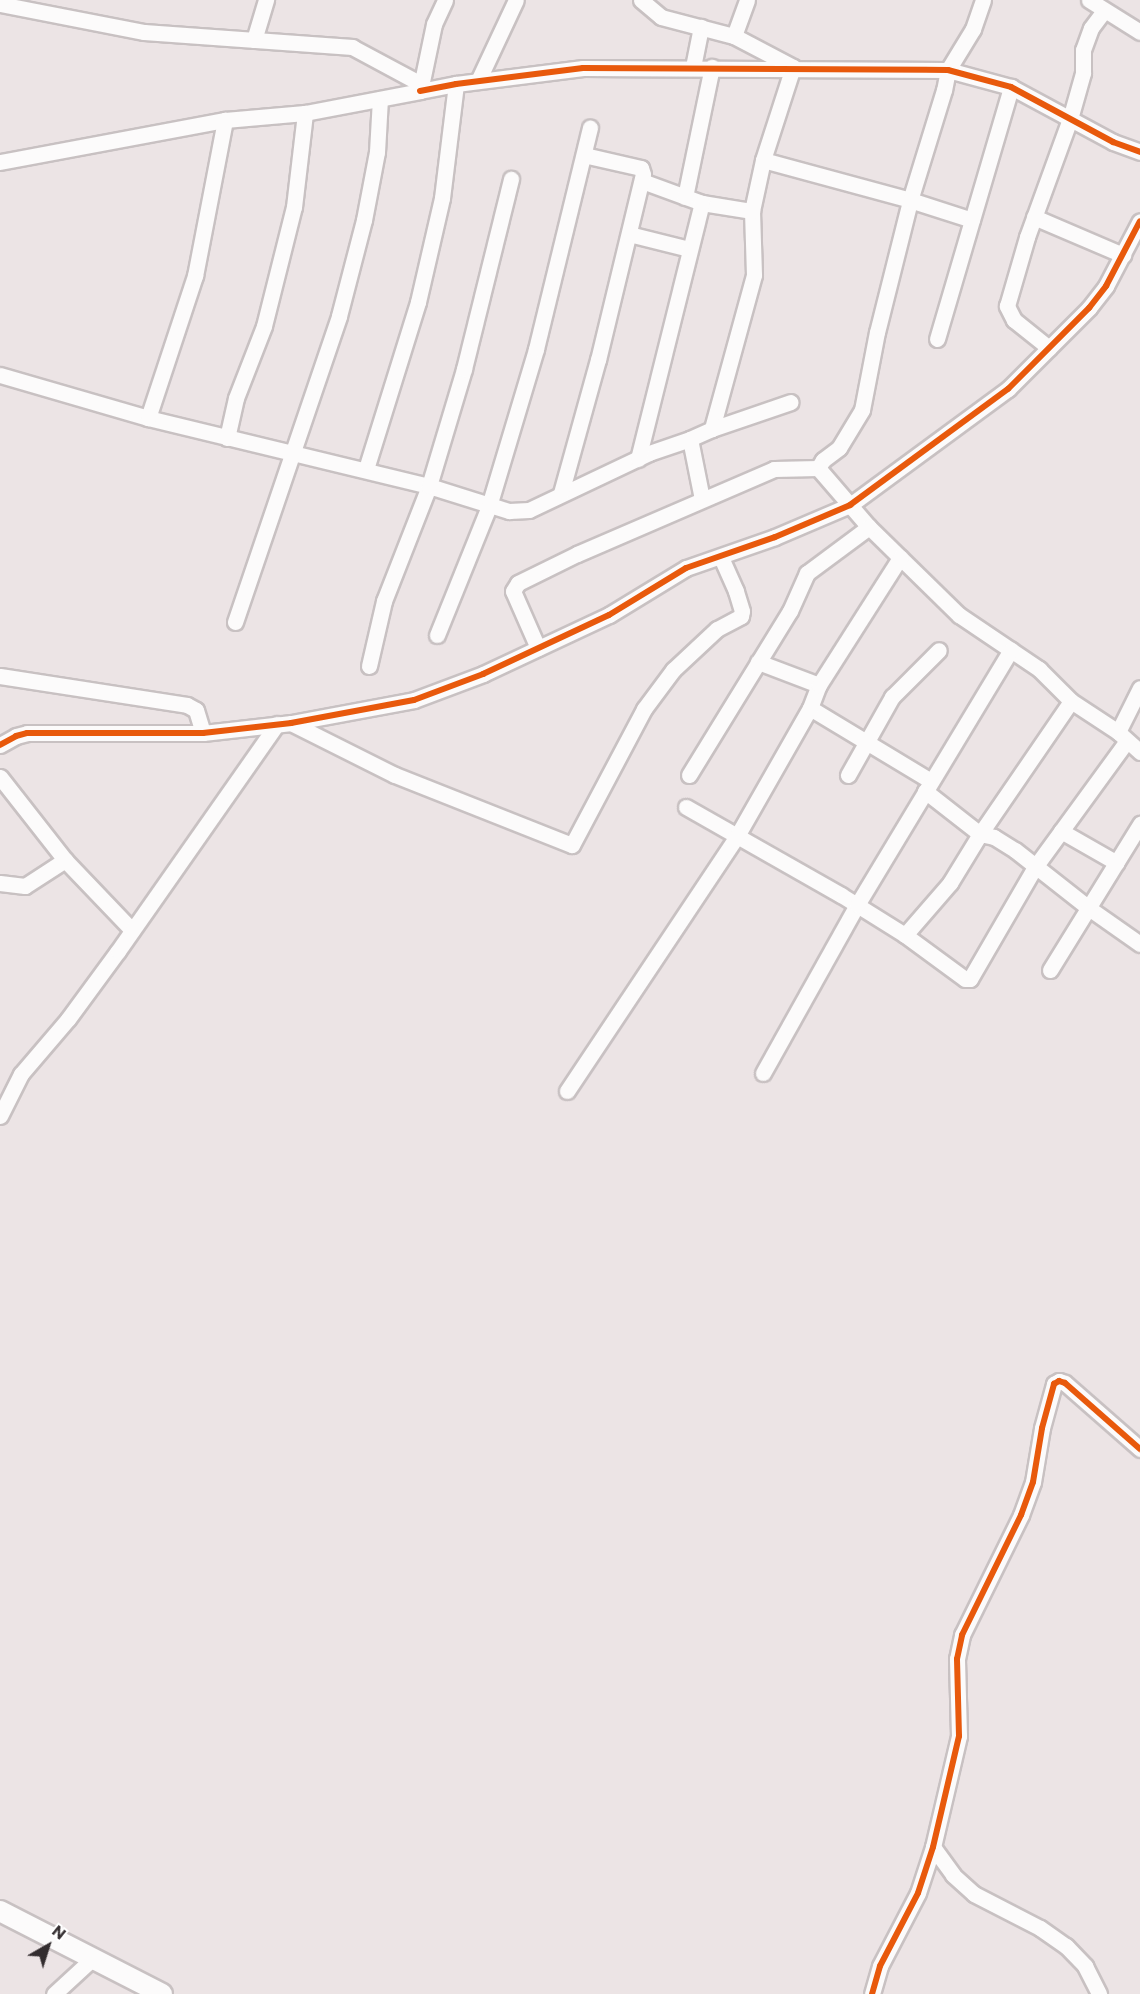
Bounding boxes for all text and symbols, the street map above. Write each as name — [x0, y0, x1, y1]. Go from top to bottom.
north arrow — [18, 1916, 78, 1976]
text: N — [49, 1920, 70, 1943]

